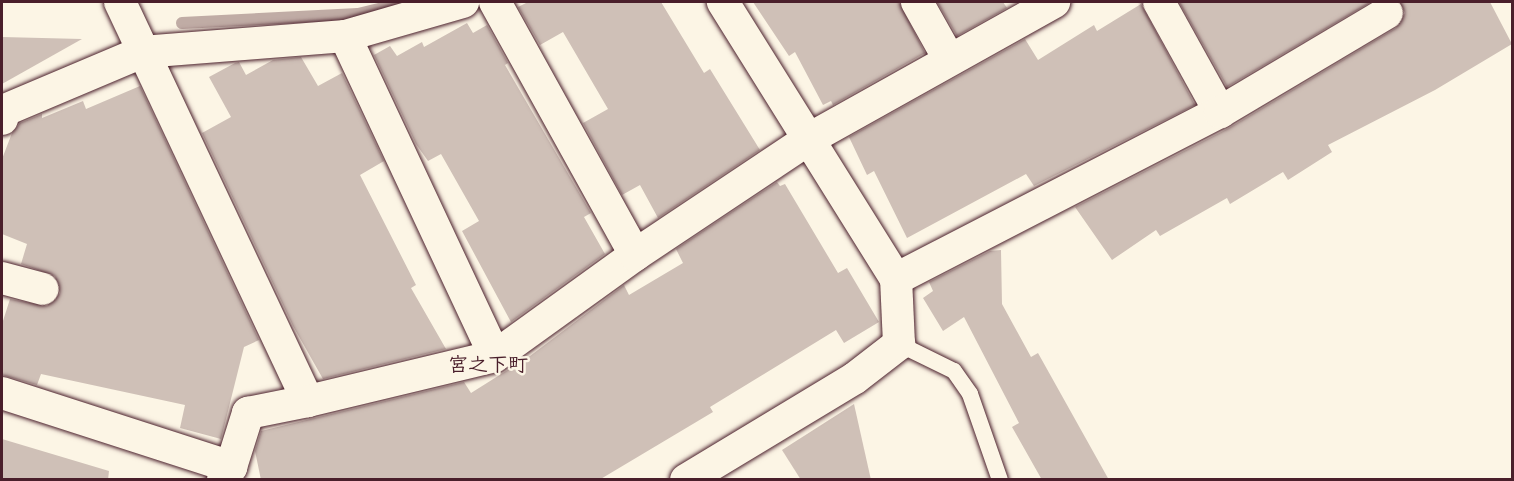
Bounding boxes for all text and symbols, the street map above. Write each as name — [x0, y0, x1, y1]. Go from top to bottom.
district label: 宮之下町 — [448, 354, 528, 378]

